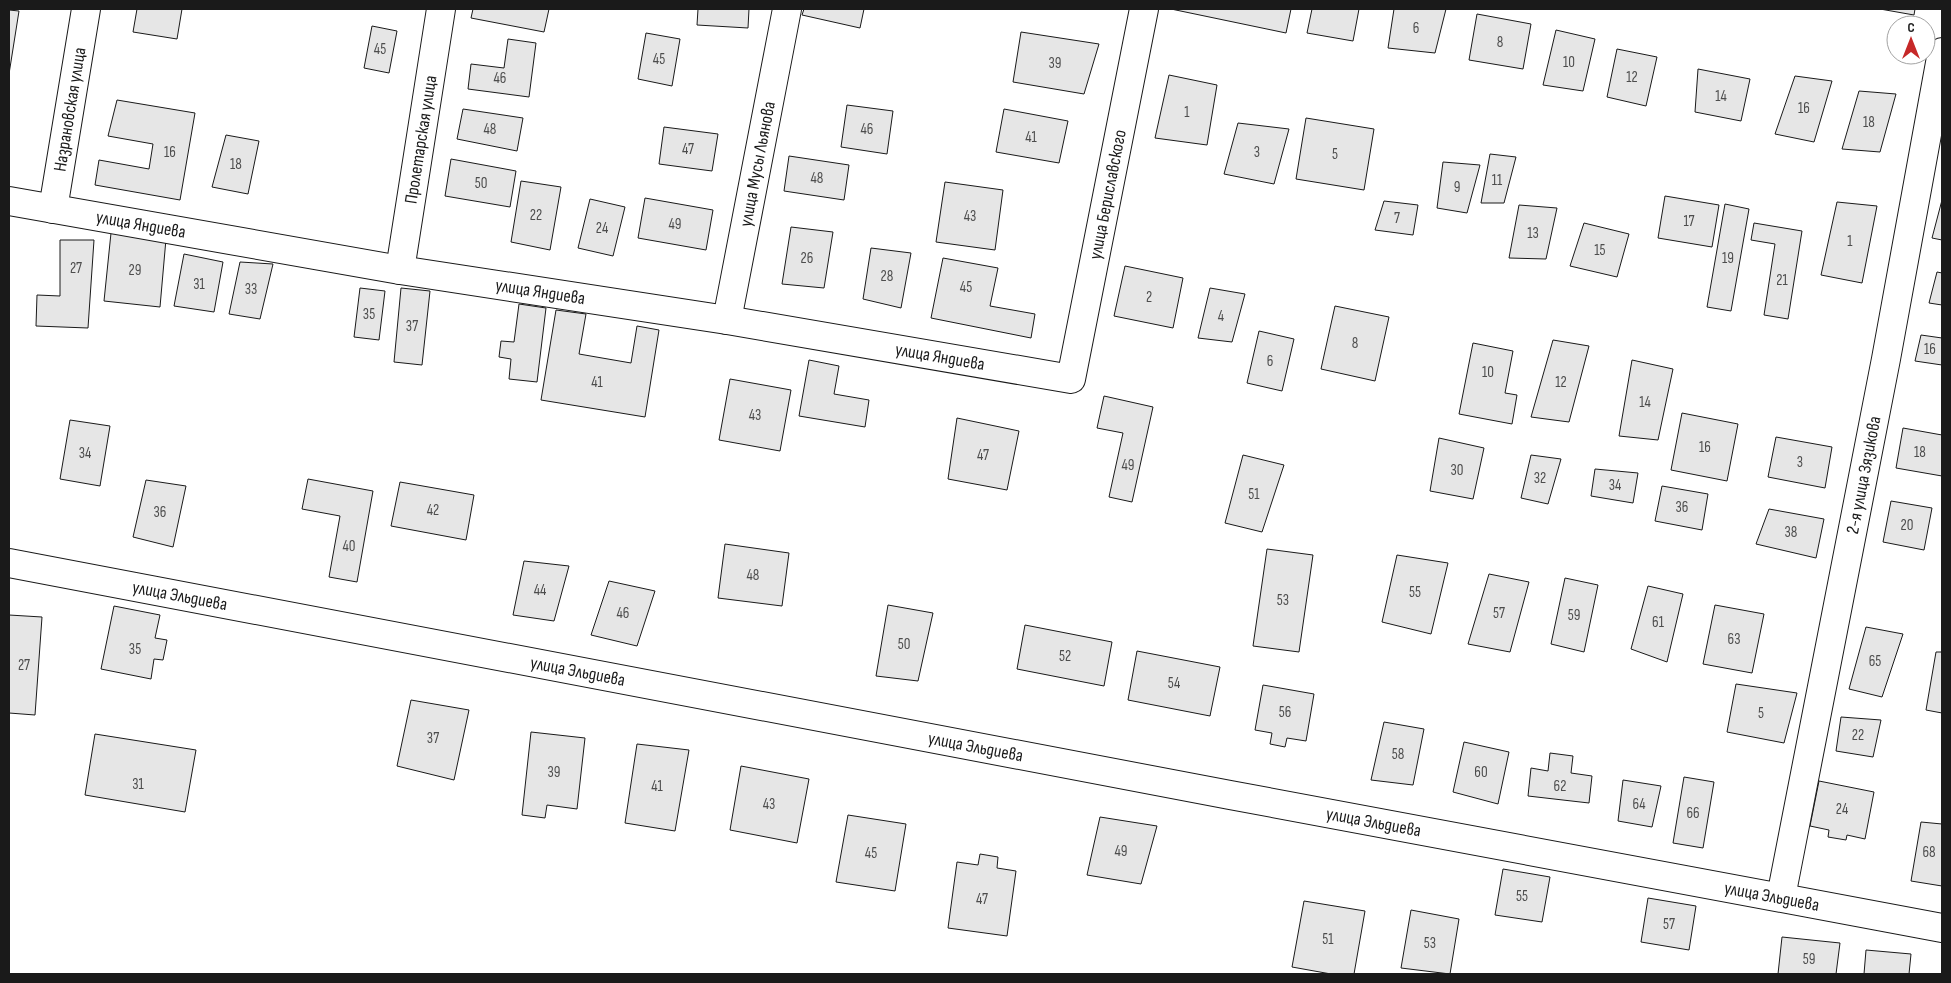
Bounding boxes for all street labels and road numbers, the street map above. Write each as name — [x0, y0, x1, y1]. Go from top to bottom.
street label: Назрановская улица — [49, 46, 91, 173]
street label: Пролетарская улица — [401, 74, 441, 205]
street label: улица Мусы Льянова — [735, 100, 780, 228]
street label: улица Бериславского — [1085, 128, 1131, 261]
street label: улица Яндиева — [94, 207, 187, 243]
street label: улица Яндиева — [494, 275, 587, 309]
street label: улица Яндиева — [894, 339, 986, 375]
street label: 2-я улица Зязикова — [1842, 414, 1886, 536]
street label: улица Эльдиева — [131, 577, 229, 615]
street label: улица Эльдиева — [529, 652, 627, 691]
street label: улица Эльдиева — [926, 728, 1025, 766]
street label: улица Эльдиева — [1324, 803, 1423, 841]
street label: улица Эльдиева — [1722, 878, 1821, 916]

